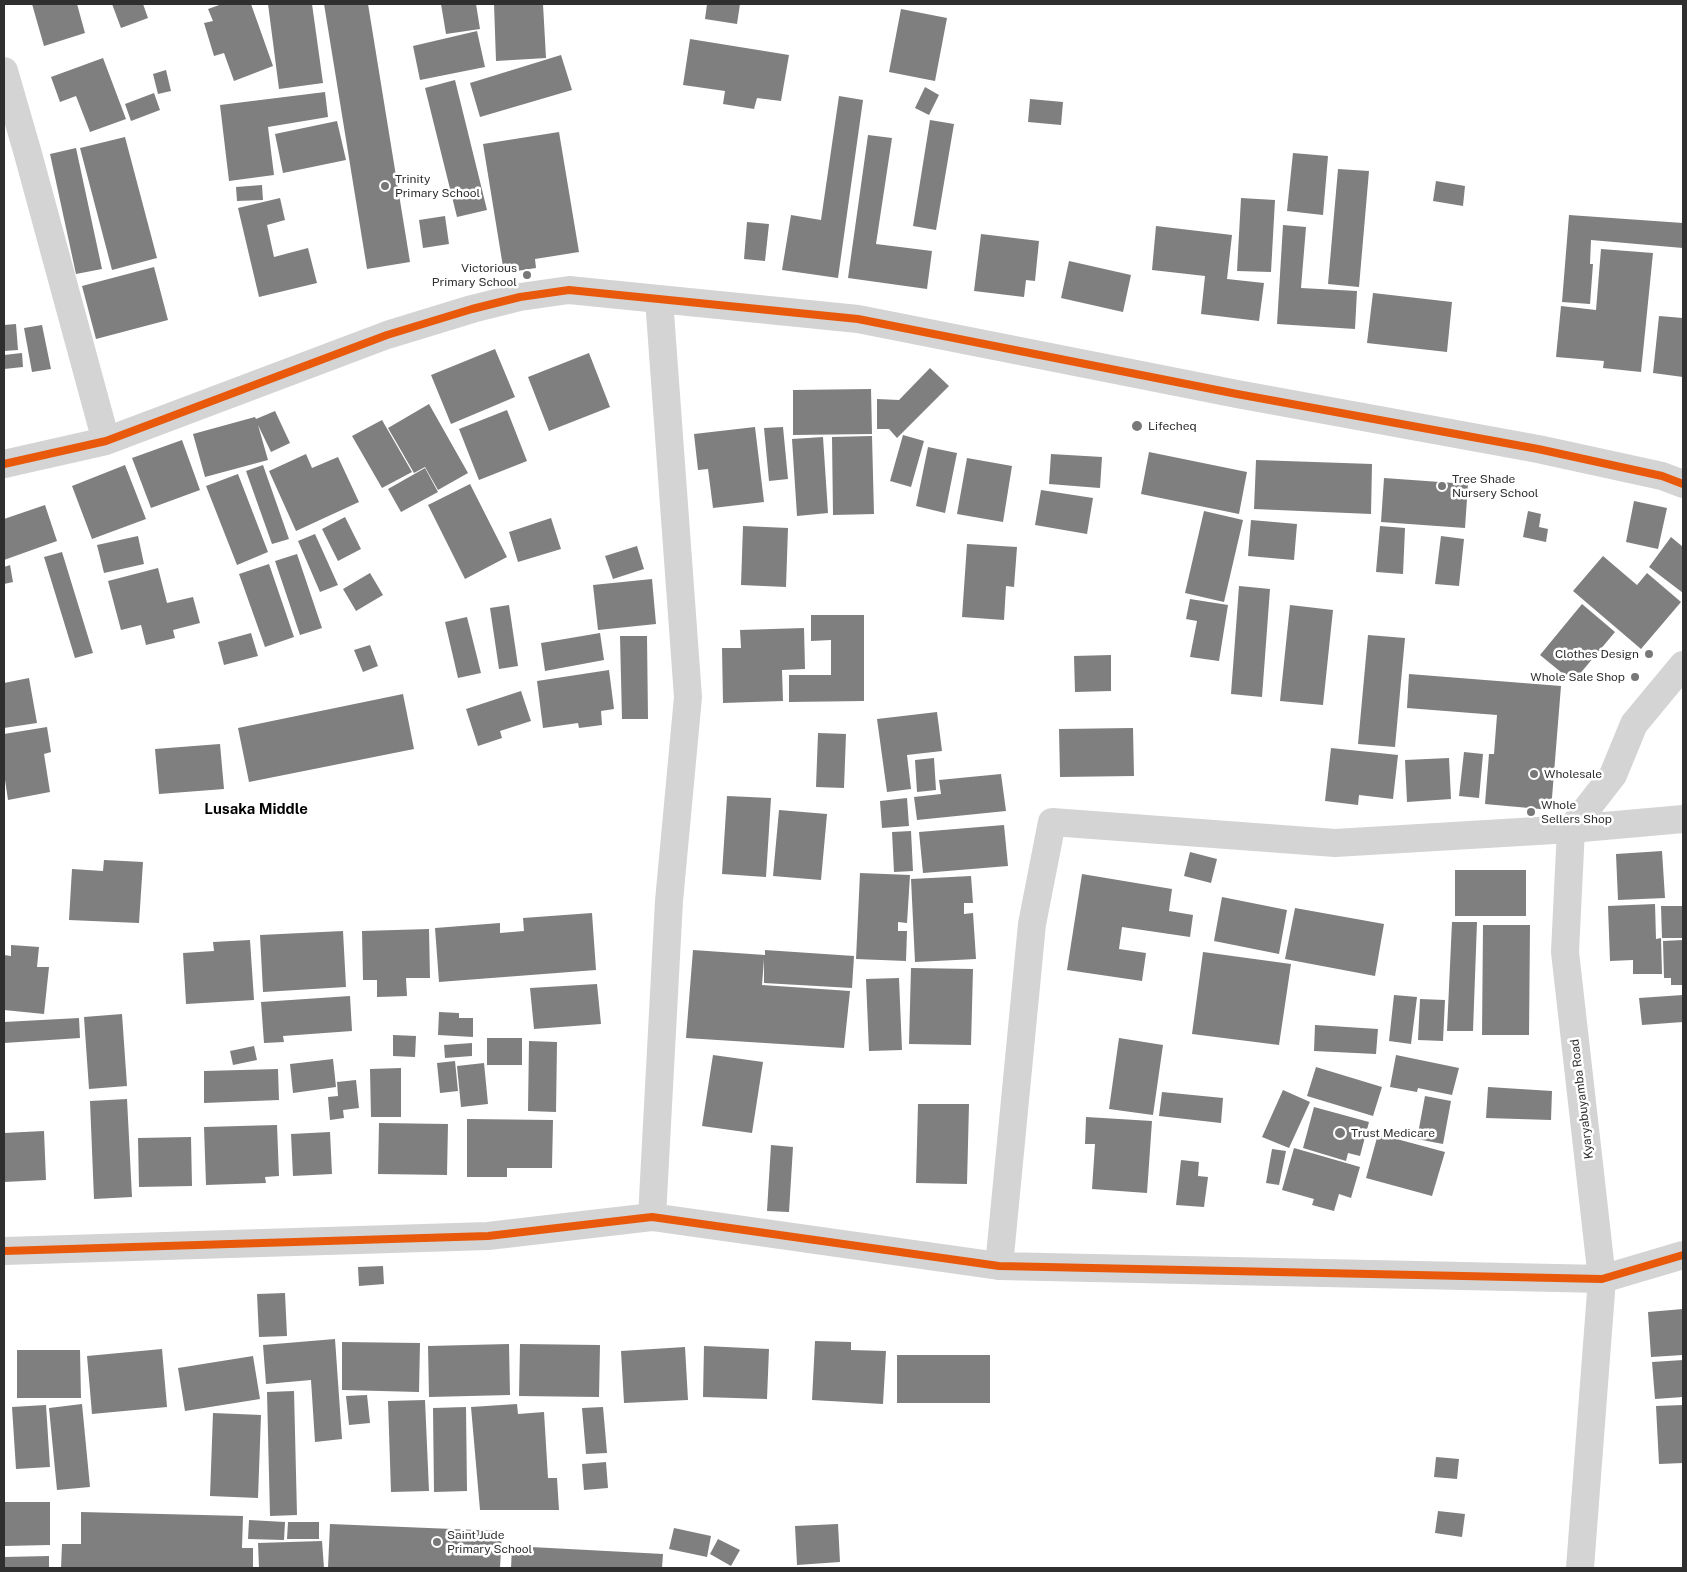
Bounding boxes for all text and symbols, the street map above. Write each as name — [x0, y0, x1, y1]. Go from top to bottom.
place label: Trinity Primary School — [395, 172, 480, 200]
marker: Trinity Primary School — [379, 180, 391, 192]
place label: Victorious Primary School — [432, 261, 517, 289]
marker: Victorious Primary School — [521, 269, 533, 281]
marker: Lifecheq — [1130, 419, 1144, 433]
place label: Lifecheq — [1148, 419, 1197, 433]
place label: Tree Shade Nursery School — [1452, 472, 1538, 500]
marker: Tree Shade Nursery School — [1436, 480, 1448, 492]
place label: Clothes Design — [1555, 647, 1639, 661]
marker: Clothes Design — [1643, 648, 1655, 660]
place label: Whole Sale Shop — [1530, 670, 1625, 684]
marker: Whole Sale Shop — [1629, 671, 1641, 683]
place label: Wholesale — [1544, 767, 1602, 781]
marker: Wholesale — [1528, 768, 1540, 780]
place label: Whole Sellers Shop — [1541, 798, 1612, 826]
district label: Lusaka Middle — [204, 800, 308, 818]
marker: Whole Sellers Shop — [1525, 806, 1537, 818]
street label: Kyaryabuyamba Road — [1567, 1038, 1597, 1160]
marker: Trust Medicare — [1333, 1126, 1347, 1140]
place label: Trust Medicare — [1351, 1126, 1435, 1140]
place label: Saint Jude Primary School — [447, 1528, 532, 1556]
marker: Saint Jude Primary School — [431, 1536, 443, 1548]

